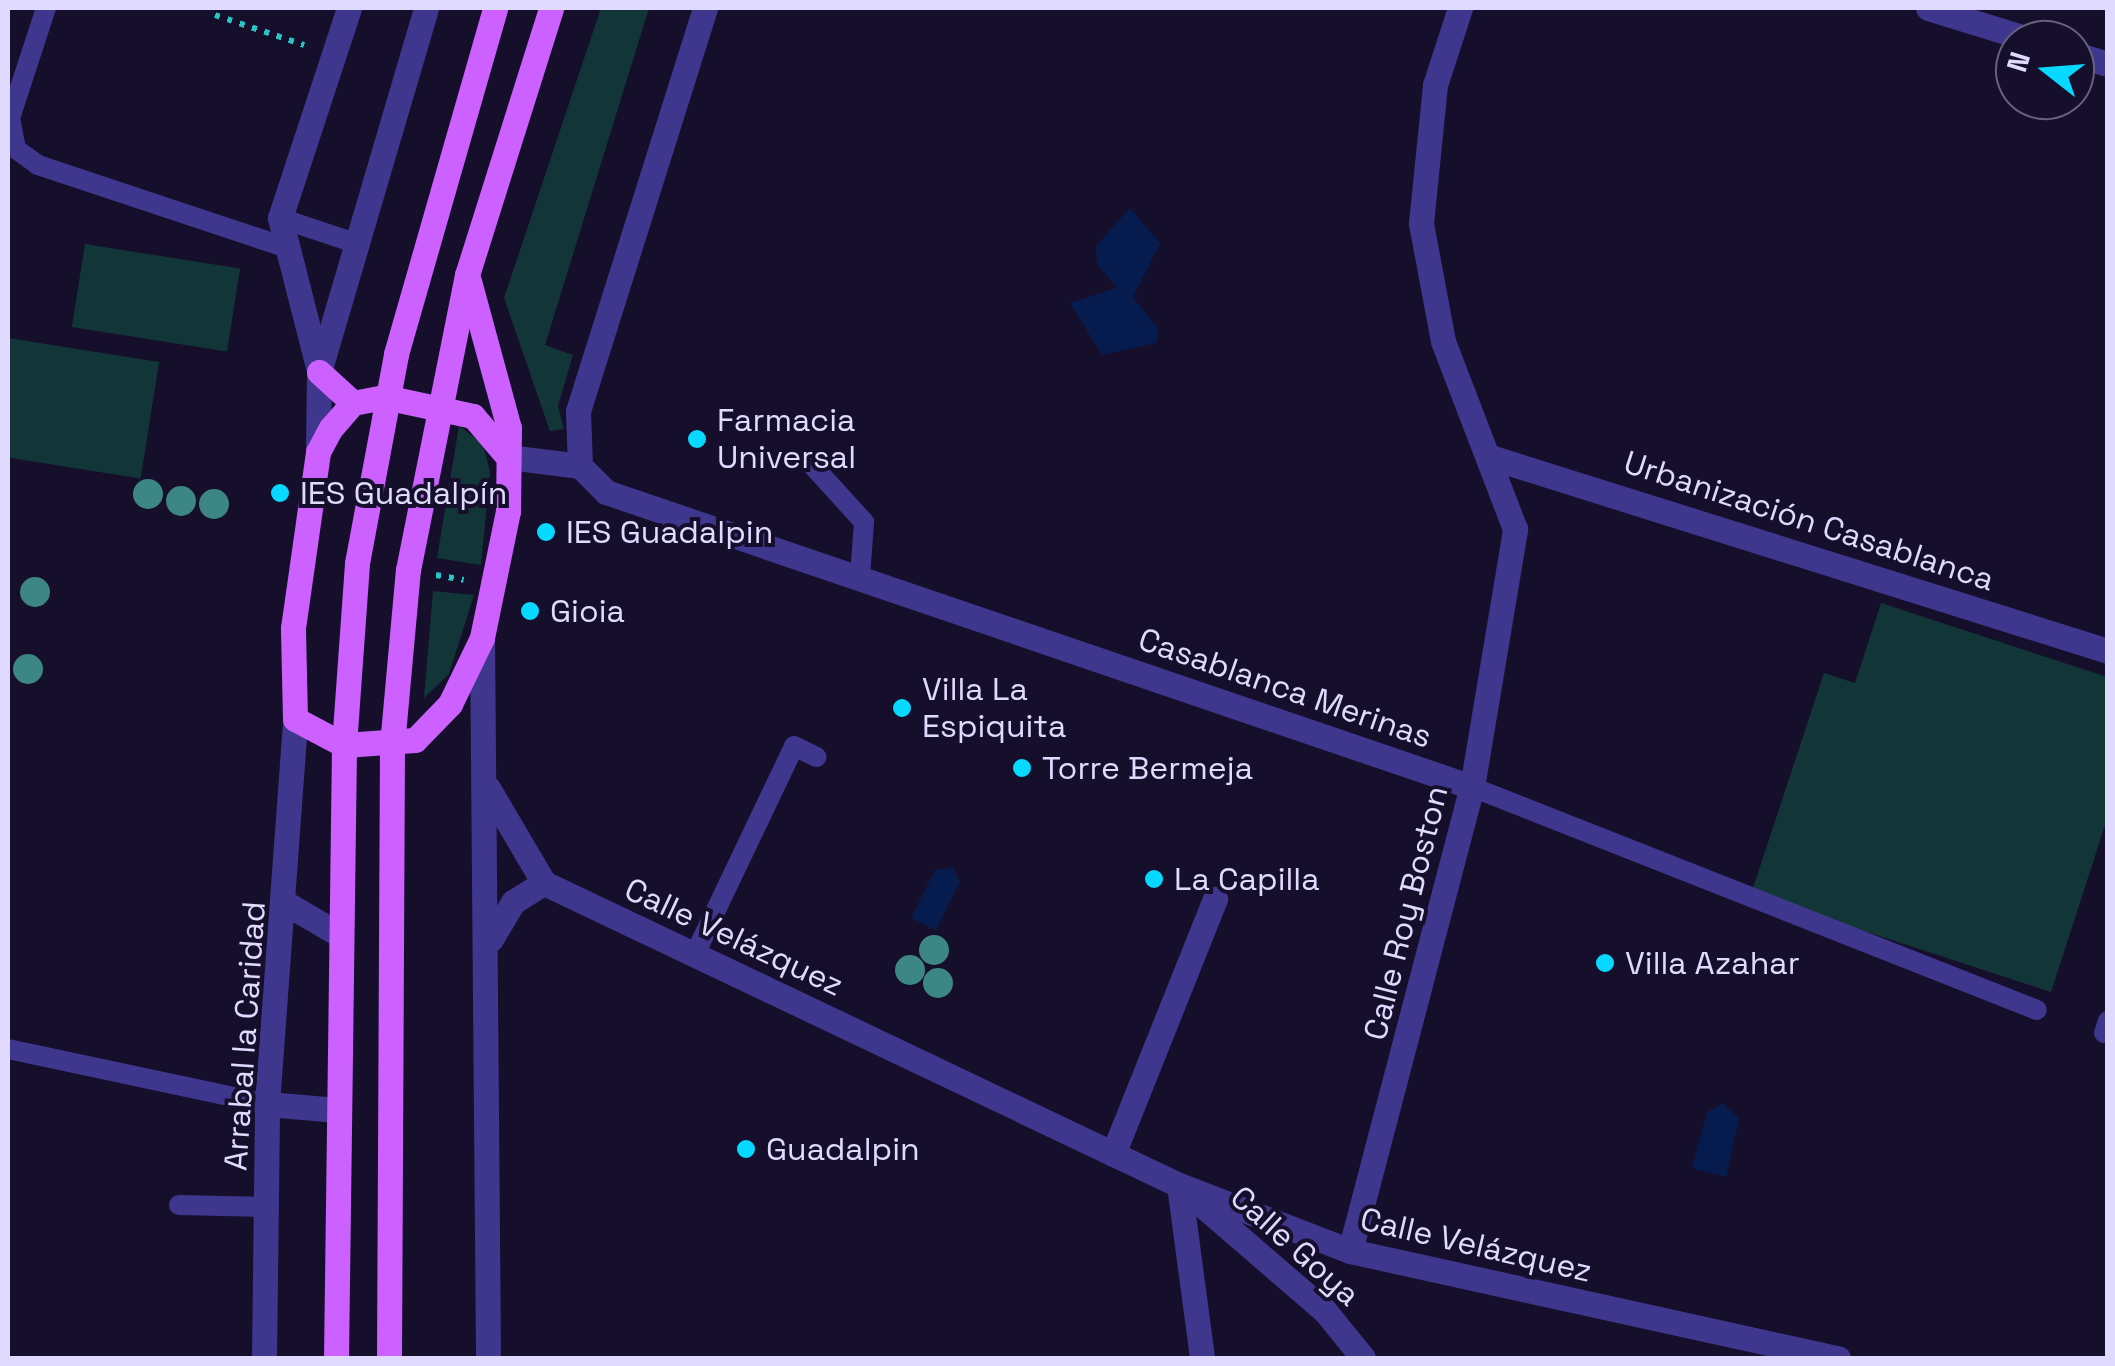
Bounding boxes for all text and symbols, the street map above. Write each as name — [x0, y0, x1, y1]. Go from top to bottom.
north arrow — [1995, 20, 2095, 120]
text: N — [1998, 48, 2038, 76]
place label: Farmacia Universal — [717, 402, 856, 477]
marker: Farmacia Universal — [686, 428, 708, 450]
street label: Urbanización Casablanca — [1619, 443, 1999, 599]
place label: IES Guadalpín — [300, 474, 507, 512]
marker: IES Guadalpín — [269, 482, 291, 504]
place label: IES Guadalpin — [566, 513, 773, 551]
marker: IES Guadalpin — [535, 521, 557, 543]
place label: Gioia — [550, 592, 625, 630]
marker: Gioia — [519, 600, 541, 622]
street label: Casablanca Merinas — [1133, 620, 1437, 756]
place label: Villa La Espiquita — [922, 671, 1066, 746]
marker: Villa La Espiquita — [891, 697, 913, 719]
place label: Torre Bermeja — [1042, 749, 1253, 787]
marker: Torre Bermeja — [1011, 757, 1033, 779]
street label: Calle Roy Boston — [1356, 782, 1456, 1044]
place label: La Capilla — [1174, 860, 1320, 898]
marker: La Capilla — [1143, 868, 1165, 890]
street label: Calle Velázquez — [619, 870, 849, 1004]
street label: Arrabal la Caridad — [216, 900, 274, 1172]
place label: Villa Azahar — [1625, 944, 1800, 982]
marker: Villa Azahar — [1594, 952, 1616, 974]
place label: Guadalpin — [766, 1130, 920, 1168]
marker: Guadalpin — [735, 1138, 757, 1160]
street label: Calle Goya — [1222, 1178, 1368, 1314]
street label: Calle Velázquez — [1356, 1200, 1596, 1290]

